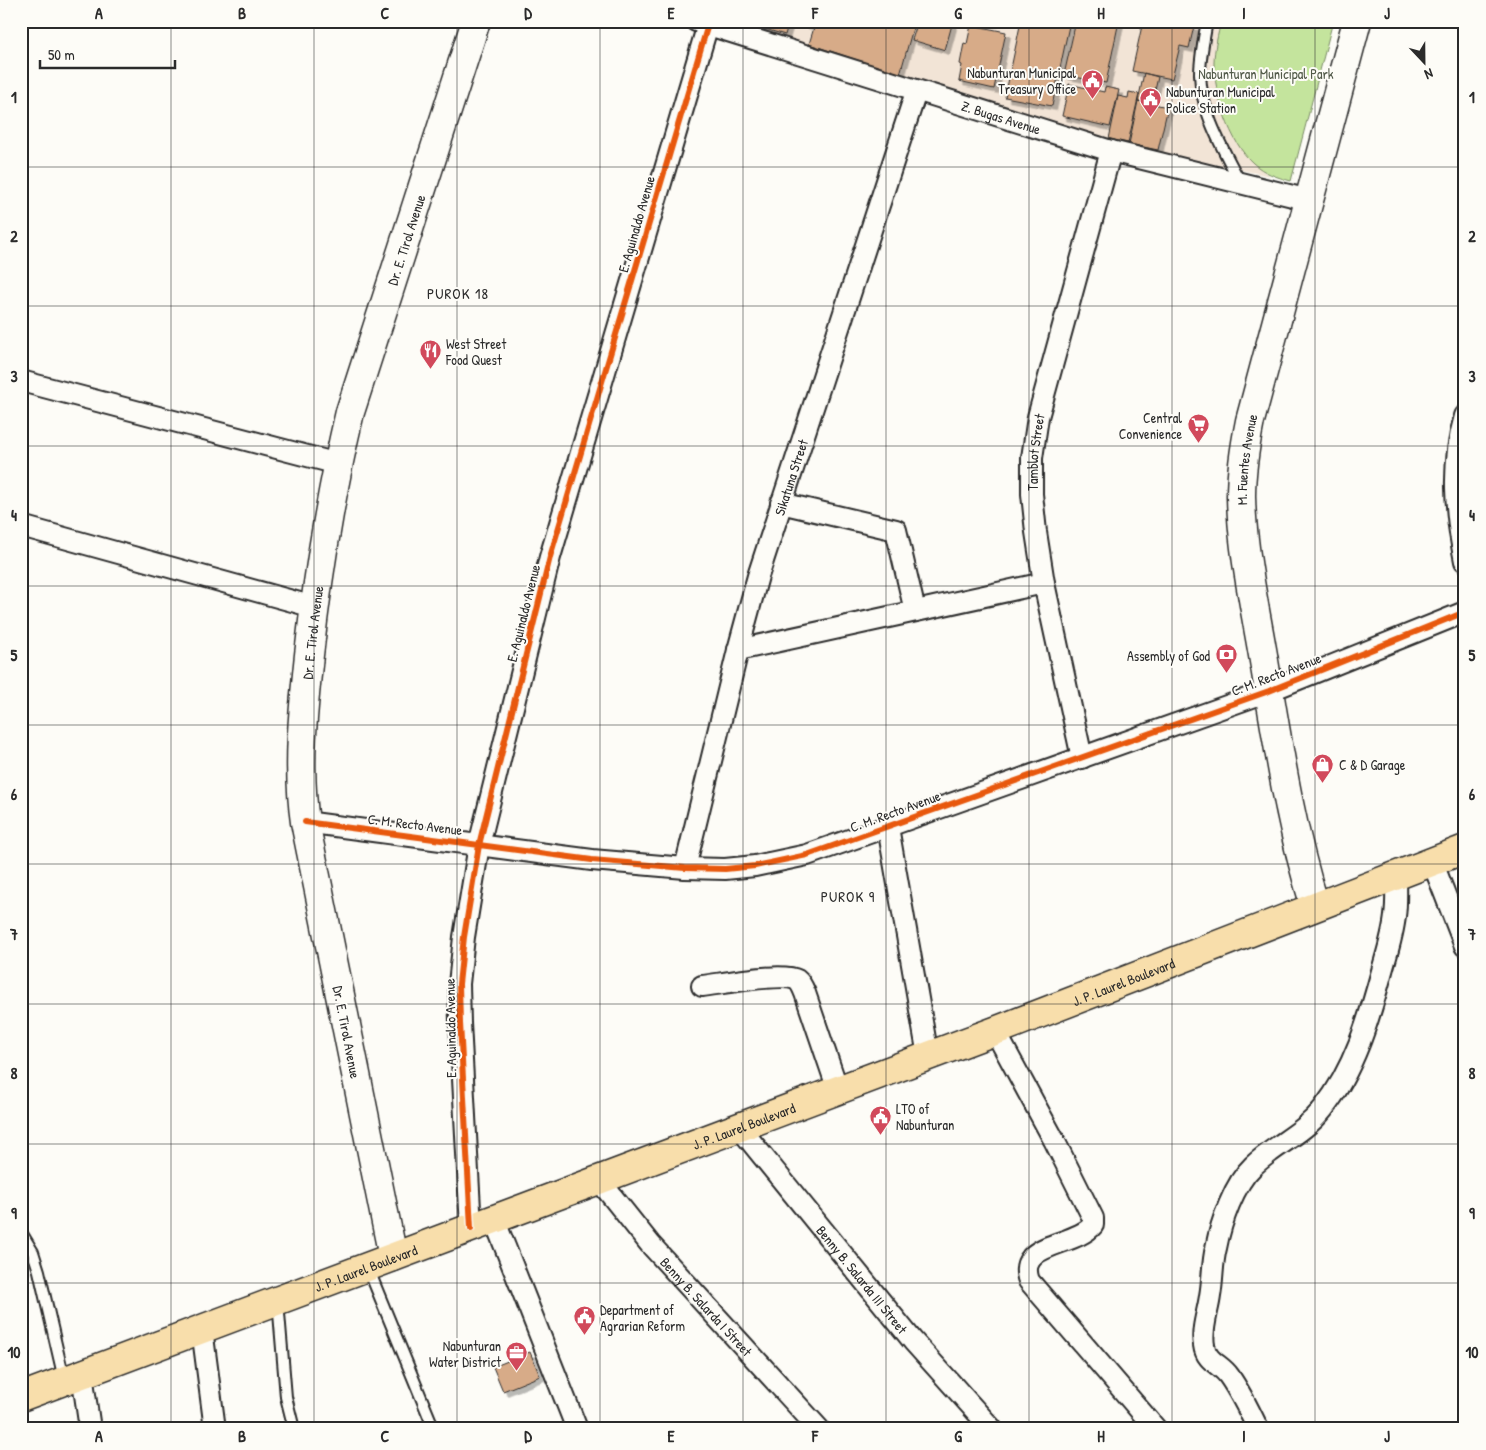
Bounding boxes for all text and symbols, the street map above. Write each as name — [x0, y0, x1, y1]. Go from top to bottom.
text: A — [95, 2, 103, 24]
text: B — [238, 2, 246, 24]
text: C — [381, 2, 390, 24]
text: D — [524, 2, 532, 24]
text: E — [667, 2, 675, 24]
text: F — [811, 2, 819, 24]
text: G — [954, 2, 962, 24]
text: H — [1097, 2, 1105, 24]
text: I — [1242, 2, 1246, 24]
text: J — [1384, 2, 1390, 24]
scale bar — [40, 38, 175, 70]
north arrow — [1398, 38, 1448, 88]
text: 50 m — [48, 44, 75, 65]
place label: Nabunturan Municipal Treasury Office — [967, 63, 1076, 99]
park label: Nabunturan Municipal Park — [1198, 64, 1334, 84]
text: N — [1422, 64, 1436, 85]
public building icon: Nabunturan Municipal Treasury Office — [1080, 68, 1104, 99]
place label: Nabunturan Municipal Police Station — [1166, 82, 1275, 117]
text: 1 — [11, 86, 17, 108]
text: 1 — [1469, 86, 1475, 108]
public building icon: Nabunturan Municipal Police Station — [1138, 87, 1162, 118]
street label: Z. Bugas Avenue — [959, 95, 1044, 138]
street label: E. Aguinaldo Avenue — [613, 173, 660, 275]
street label: Dr. E. Tirol Avenue — [382, 192, 429, 287]
text: 2 — [10, 225, 18, 247]
text: 2 — [1468, 225, 1476, 247]
district label: PUROK 18 — [427, 283, 489, 304]
place label: West Street Food Quest — [445, 334, 506, 369]
restaurant icon: West Street Food Quest — [418, 339, 442, 370]
text: 3 — [10, 365, 18, 387]
text: 3 — [1468, 365, 1476, 387]
place label: Central Convenience — [1119, 408, 1182, 443]
street label: Tamblot Street — [1022, 411, 1048, 491]
street label: M. Fuentes Avenue — [1231, 411, 1261, 505]
supermarket icon: Central Convenience — [1186, 413, 1210, 444]
street label: Sikatuna Street — [769, 436, 812, 518]
text: 4 — [11, 504, 17, 526]
text: 4 — [1469, 504, 1475, 526]
street label: E. Aguinaldo Avenue — [502, 562, 545, 664]
street label: Dr. E. Tirol Avenue — [297, 584, 327, 680]
bank icon: Assembly of God — [1214, 643, 1238, 674]
text: 5 — [11, 644, 18, 666]
text: 5 — [1469, 644, 1476, 666]
place label: Assembly of God — [1127, 646, 1211, 666]
street label: C. M. Recto Avenue — [1228, 648, 1324, 700]
shop icon: C & D Garage — [1311, 752, 1335, 783]
place label: C & D Garage — [1339, 755, 1406, 775]
text: 6 — [11, 783, 18, 805]
text: 6 — [1469, 783, 1476, 805]
street label: C. M. Recto Avenue — [847, 786, 943, 836]
street label: C. M. Recto Avenue — [367, 809, 464, 839]
district label: PUROK 9 — [821, 886, 875, 907]
text: 7 — [9, 923, 18, 945]
text: 7 — [1467, 923, 1476, 945]
street label: J. P. Laurel Boulevard — [1069, 953, 1178, 1010]
street label: E. Aguinaldo Avenue — [440, 978, 461, 1078]
street label: Dr. E. Tirol Avenue — [329, 984, 365, 1080]
text: 8 — [11, 1062, 18, 1084]
text: 8 — [1469, 1062, 1476, 1084]
street label: J. P. Laurel Boulevard — [690, 1097, 798, 1153]
place label: LTO of Nabunturan — [896, 1099, 954, 1134]
public building icon: LTO of Nabunturan — [868, 1104, 892, 1135]
text: 9 — [11, 1202, 17, 1224]
text: 9 — [1469, 1202, 1475, 1224]
street label: Benny B. Salarda III Street — [813, 1221, 913, 1337]
street label: J. P. Laurel Boulevard — [311, 1239, 420, 1295]
street label: Benny B. Salarda I Street — [657, 1253, 757, 1360]
place label: Department of Agrarian Reform — [600, 1300, 685, 1336]
public building icon: Department of Agrarian Reform — [572, 1305, 596, 1336]
place label: Nabunturan Water District — [429, 1336, 501, 1371]
text: 10 — [8, 1341, 20, 1363]
office icon: Nabunturan Water District — [505, 1341, 529, 1372]
text: 10 — [1466, 1341, 1478, 1363]
text: A — [95, 1425, 103, 1447]
text: B — [238, 1425, 246, 1447]
text: C — [381, 1425, 390, 1447]
text: D — [524, 1425, 532, 1447]
text: E — [667, 1425, 675, 1447]
text: F — [811, 1425, 819, 1447]
text: G — [954, 1425, 962, 1447]
text: H — [1097, 1425, 1105, 1447]
text: I — [1242, 1425, 1246, 1447]
text: J — [1384, 1425, 1390, 1447]

